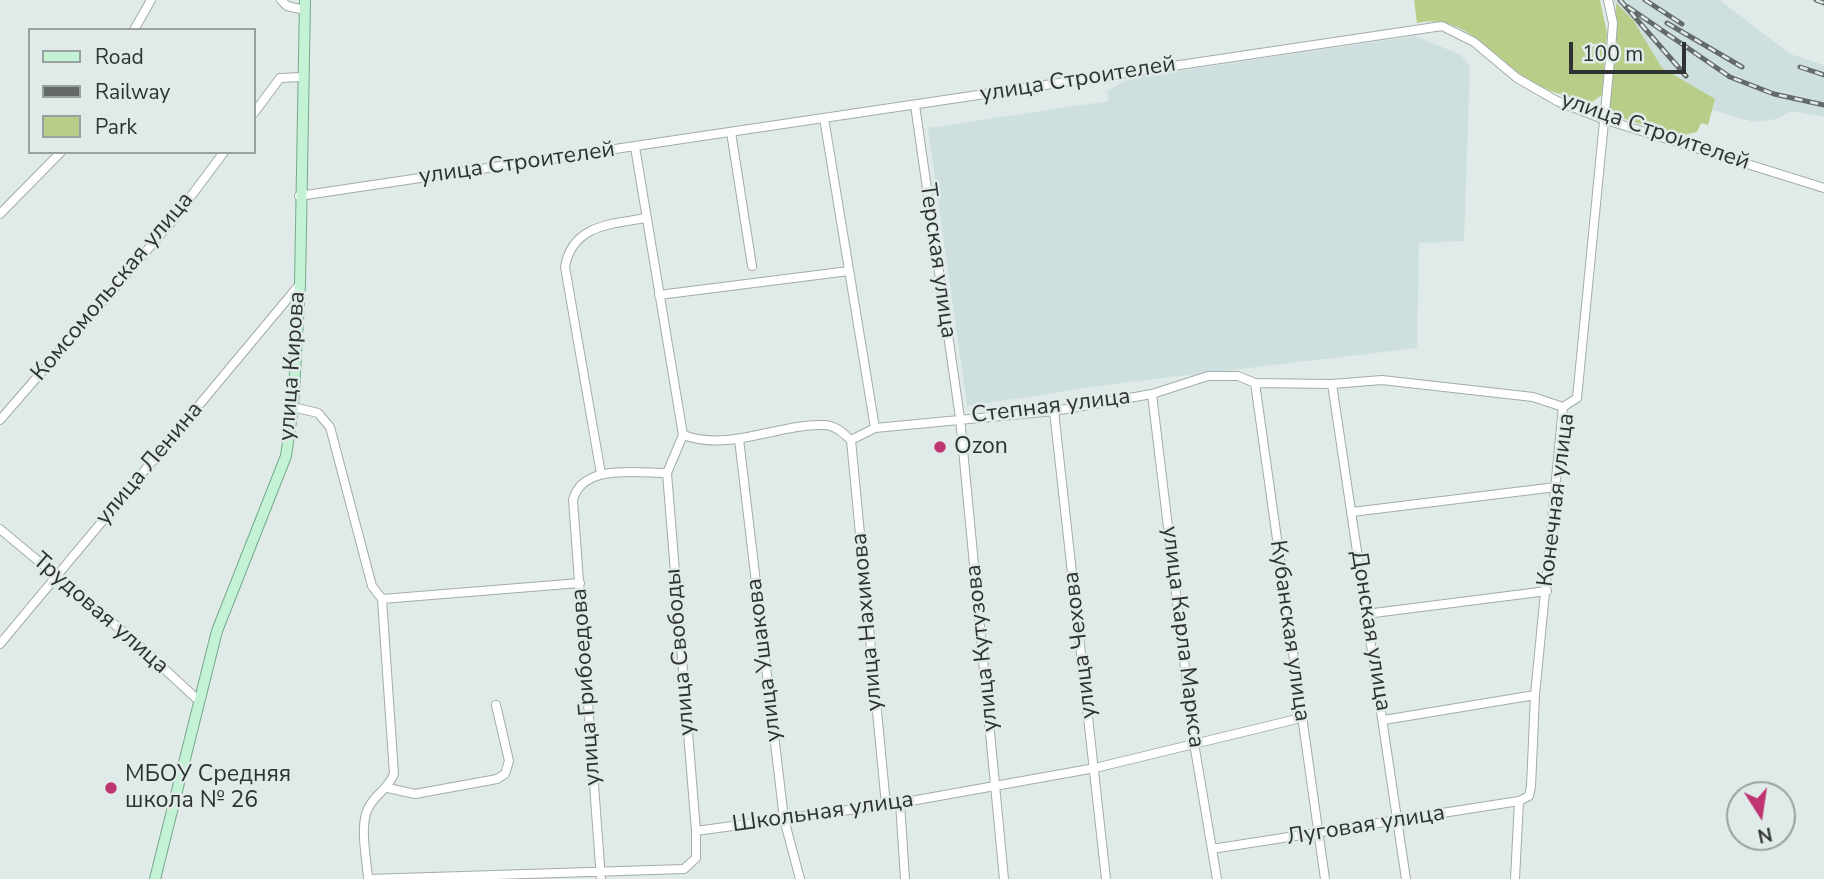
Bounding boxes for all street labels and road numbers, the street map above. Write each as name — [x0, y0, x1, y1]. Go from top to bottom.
street label: улица Строителей — [978, 51, 1178, 109]
street label: улица Строителей — [1557, 87, 1753, 177]
street label: улица Строителей — [417, 137, 617, 191]
street label: Терская улица — [912, 182, 962, 340]
street label: Комсомольская улица — [26, 187, 200, 387]
street label: улица Кирова — [274, 290, 312, 442]
street label: Степная улица — [970, 384, 1132, 430]
street label: улица Ленина — [90, 397, 210, 531]
street label: Конечная улица — [1533, 412, 1581, 588]
street label: улица Карла Маркса — [1155, 525, 1209, 749]
street label: улица Нахимова — [846, 532, 890, 712]
street label: Кубанская улица — [1263, 538, 1315, 724]
street label: Трудовая улица — [26, 547, 174, 681]
street label: Донская улица — [1344, 549, 1396, 713]
street label: улица Кутузова — [960, 563, 1006, 733]
street label: улица Свободы — [660, 567, 702, 737]
street label: улица Чехова — [1058, 570, 1104, 720]
street label: улица Ушакова — [741, 577, 789, 743]
street label: улица Грибоедова — [566, 587, 608, 787]
street label: Школьная улица — [730, 787, 916, 839]
street label: Луговая улица — [1285, 800, 1447, 852]

